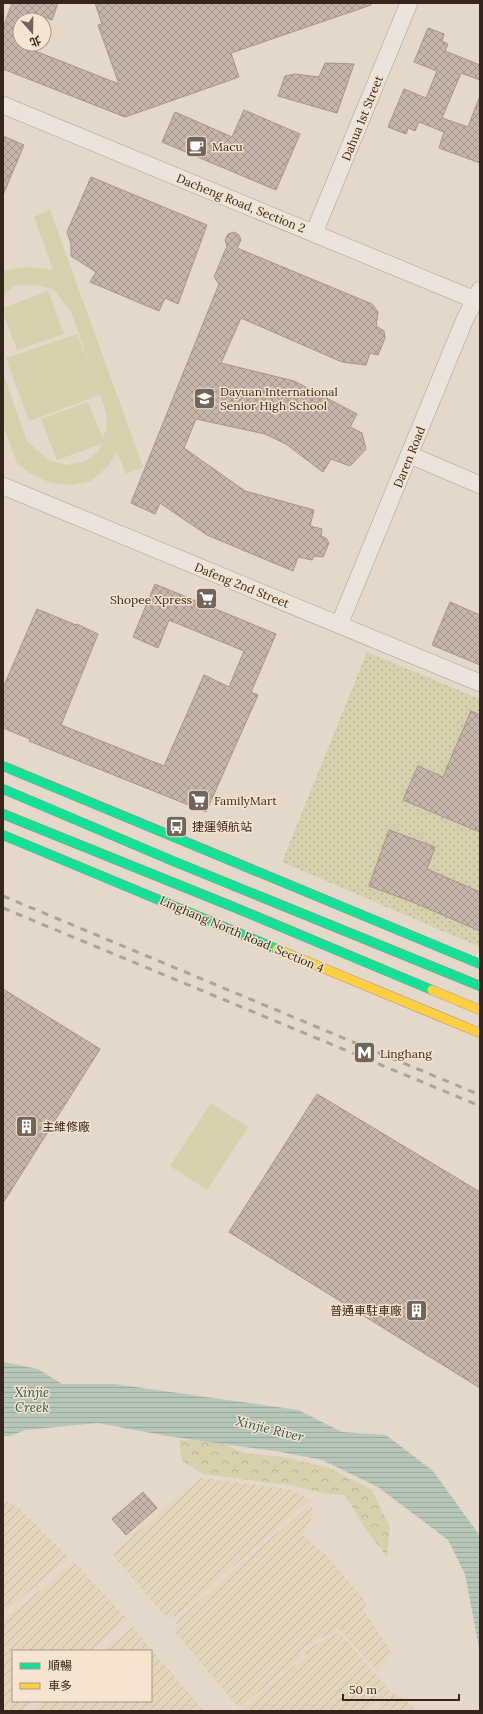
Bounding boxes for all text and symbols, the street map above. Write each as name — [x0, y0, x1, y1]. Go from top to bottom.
north arrow — [12, 12, 52, 52]
text: 北 — [28, 33, 43, 50]
street label: Dahua 1st Street — [338, 73, 386, 163]
cafe icon: Macu — [184, 133, 210, 159]
place label: Macu — [212, 139, 243, 154]
street label: Dacheng Road, Section 2 — [174, 170, 308, 236]
place label: Dayuan International Senior High School — [220, 384, 338, 413]
school or university icon: Dayuan International Senior High School — [191, 385, 217, 411]
street label: Daren Road — [390, 424, 428, 490]
street label: Dafeng 2nd Street — [192, 559, 292, 611]
supermarket icon: Shopee Xpress — [194, 586, 220, 612]
place label: Shopee Xpress — [110, 592, 192, 607]
supermarket icon: FamilyMart — [186, 787, 212, 813]
place label: FamilyMart — [214, 793, 277, 808]
bus stop icon: 捷運領航站 — [163, 813, 189, 839]
place label: 捷運領航站 — [192, 819, 252, 834]
street label: Linghang North Road, Section 4 — [158, 893, 327, 976]
metro station icon: Linghang — [352, 1040, 378, 1066]
place label: Linghang — [380, 1046, 432, 1061]
building icon: 主維修廠 — [14, 1113, 40, 1139]
place label: 主維修廠 — [42, 1119, 90, 1134]
building icon: 普通車駐車廠 — [404, 1297, 430, 1323]
place label: 普通車駐車廠 — [330, 1303, 402, 1318]
water label: Xinjie Creek — [15, 1384, 49, 1416]
water label: Xinjie River — [234, 1412, 306, 1446]
legend — [12, 1650, 152, 1702]
text: 順暢 — [48, 1658, 72, 1673]
scale bar — [343, 1676, 459, 1702]
text: 車多 — [48, 1678, 72, 1693]
text: 50 m — [349, 1682, 377, 1697]

